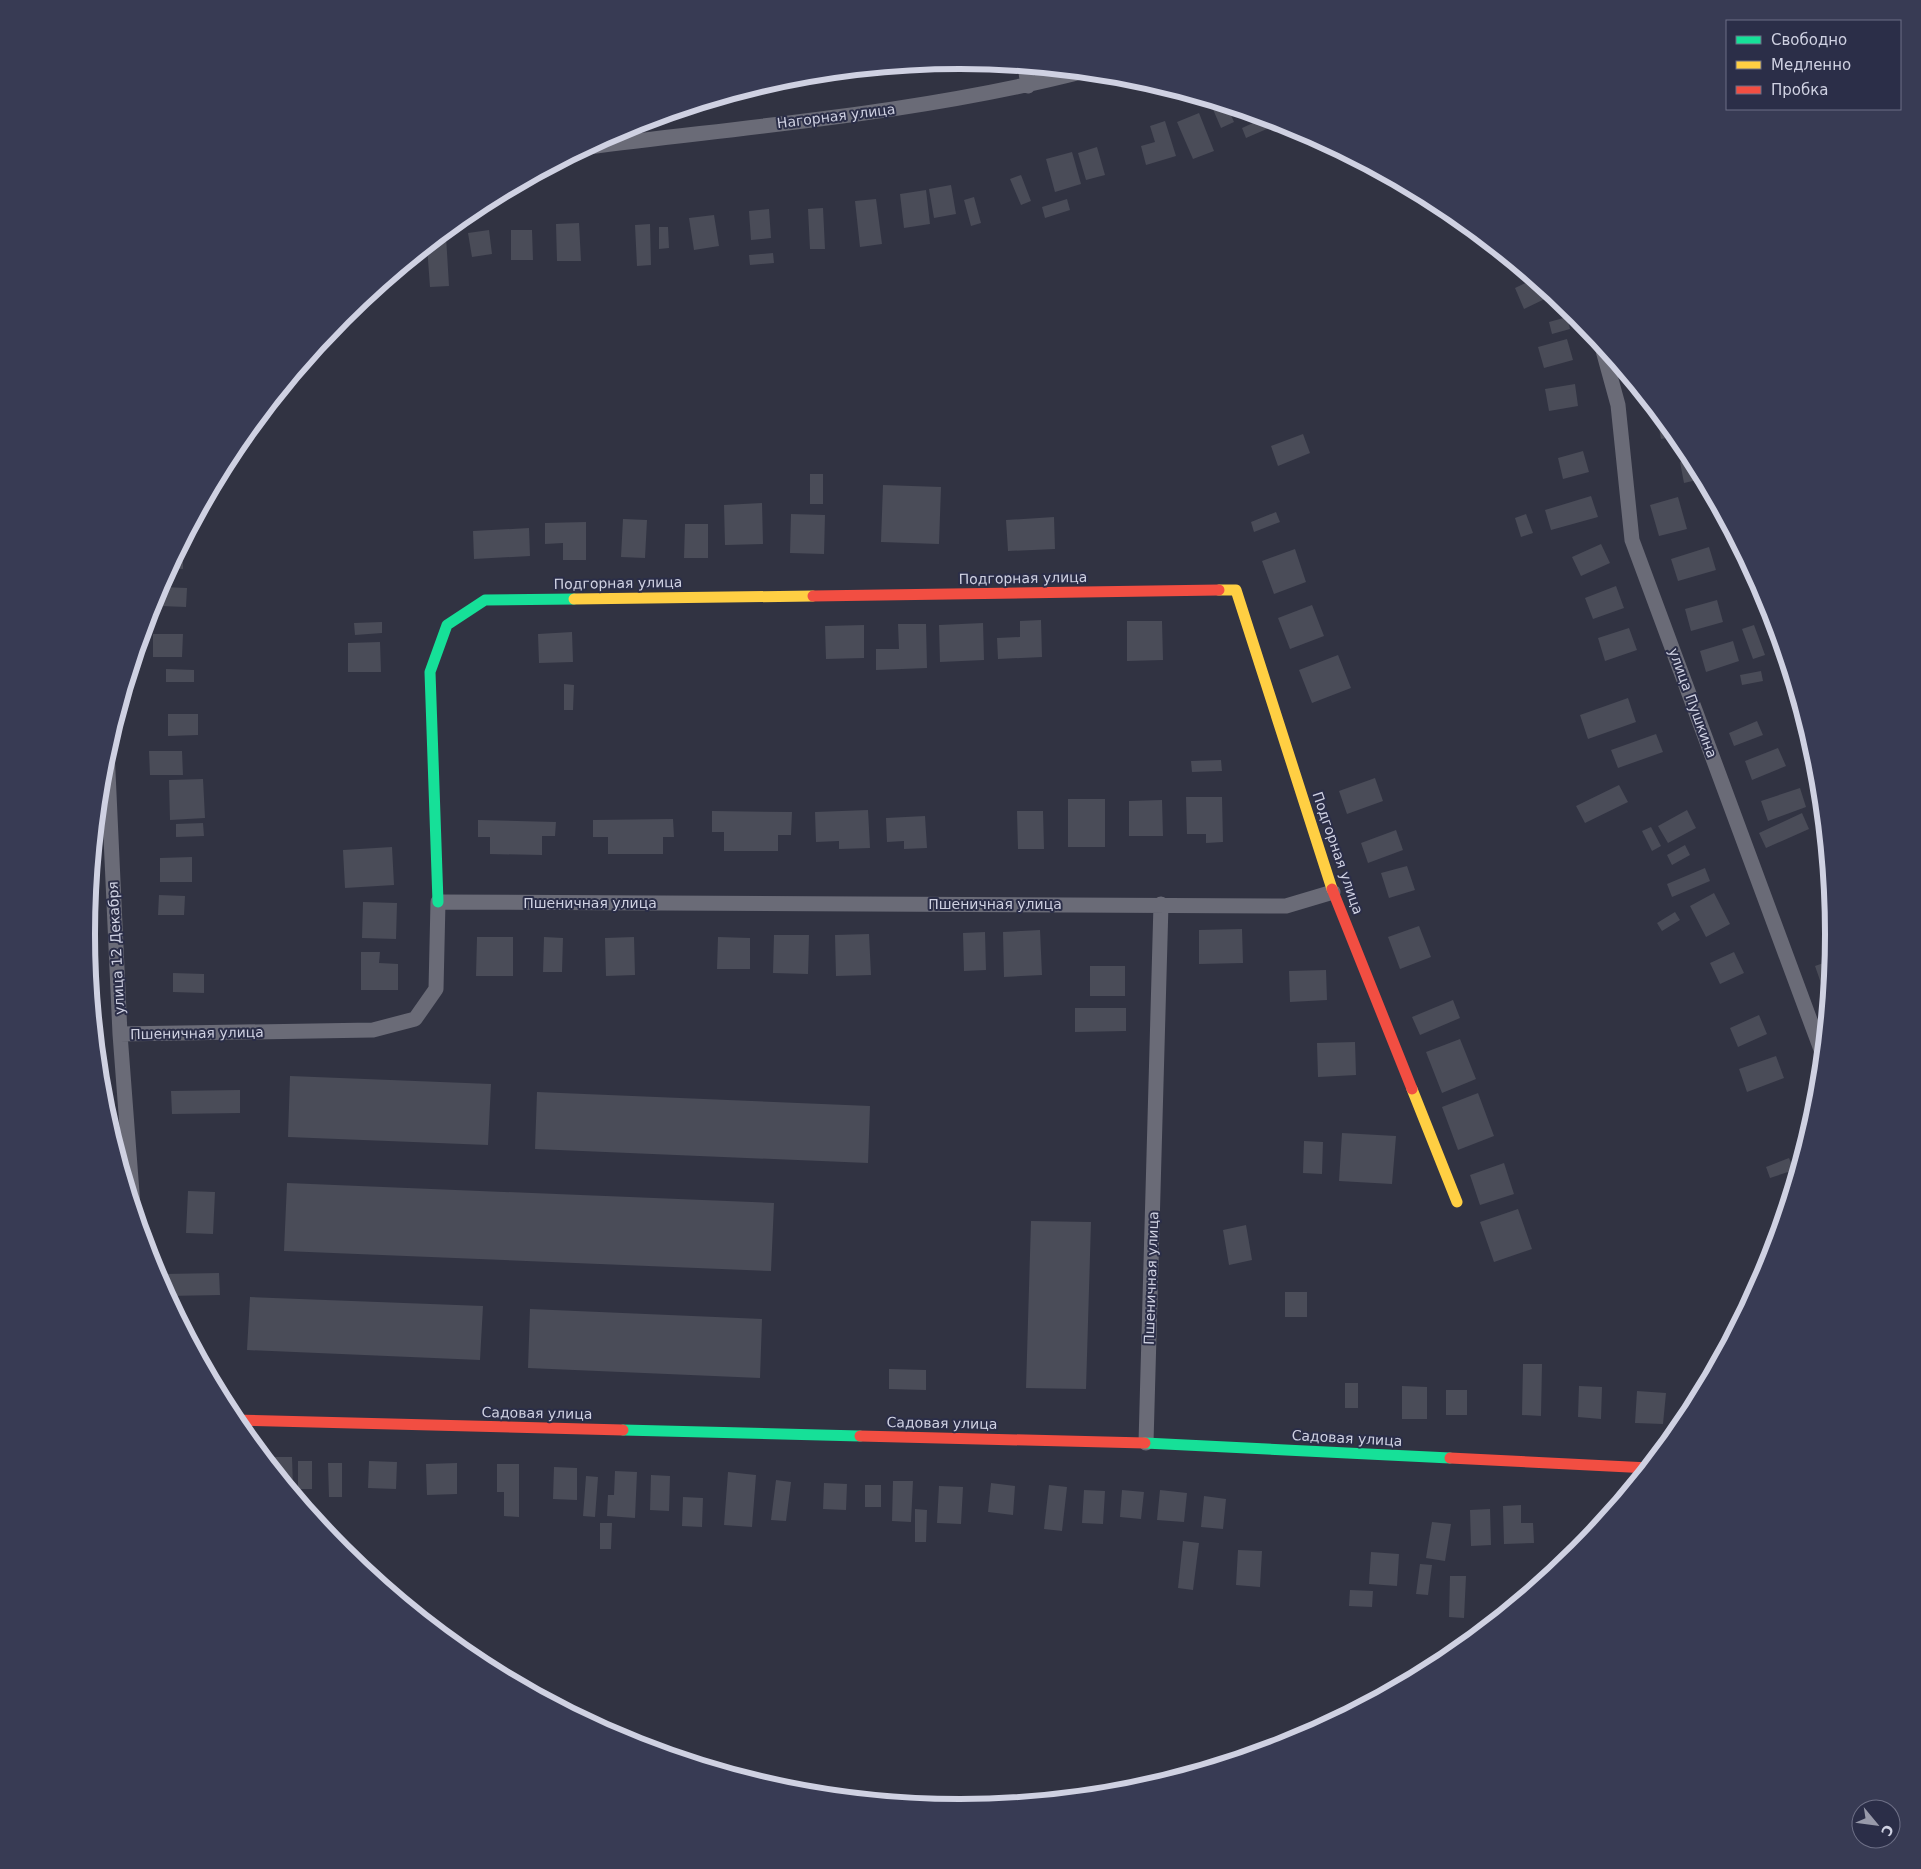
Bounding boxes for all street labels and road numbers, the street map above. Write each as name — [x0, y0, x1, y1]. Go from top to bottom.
street label: Нагорная улица — [776, 101, 896, 131]
street label: Подгорная улица — [959, 569, 1087, 587]
street label: Подгорная улица — [554, 574, 682, 592]
street label: улица Пушкина — [1666, 646, 1720, 760]
street label: Подгорная улица — [1309, 790, 1367, 916]
street label: улица 12 Декабря — [105, 881, 127, 1015]
street label: Пшеничная улица — [523, 895, 657, 911]
street label: Пшеничная улица — [928, 896, 1062, 912]
street label: Пшеничная улица — [130, 1024, 264, 1042]
street label: Пшеничная улица — [1141, 1211, 1161, 1345]
street label: Садовая улица — [481, 1404, 593, 1422]
street label: Садовая улица — [886, 1414, 998, 1432]
street label: Садовая улица — [1291, 1427, 1403, 1449]

